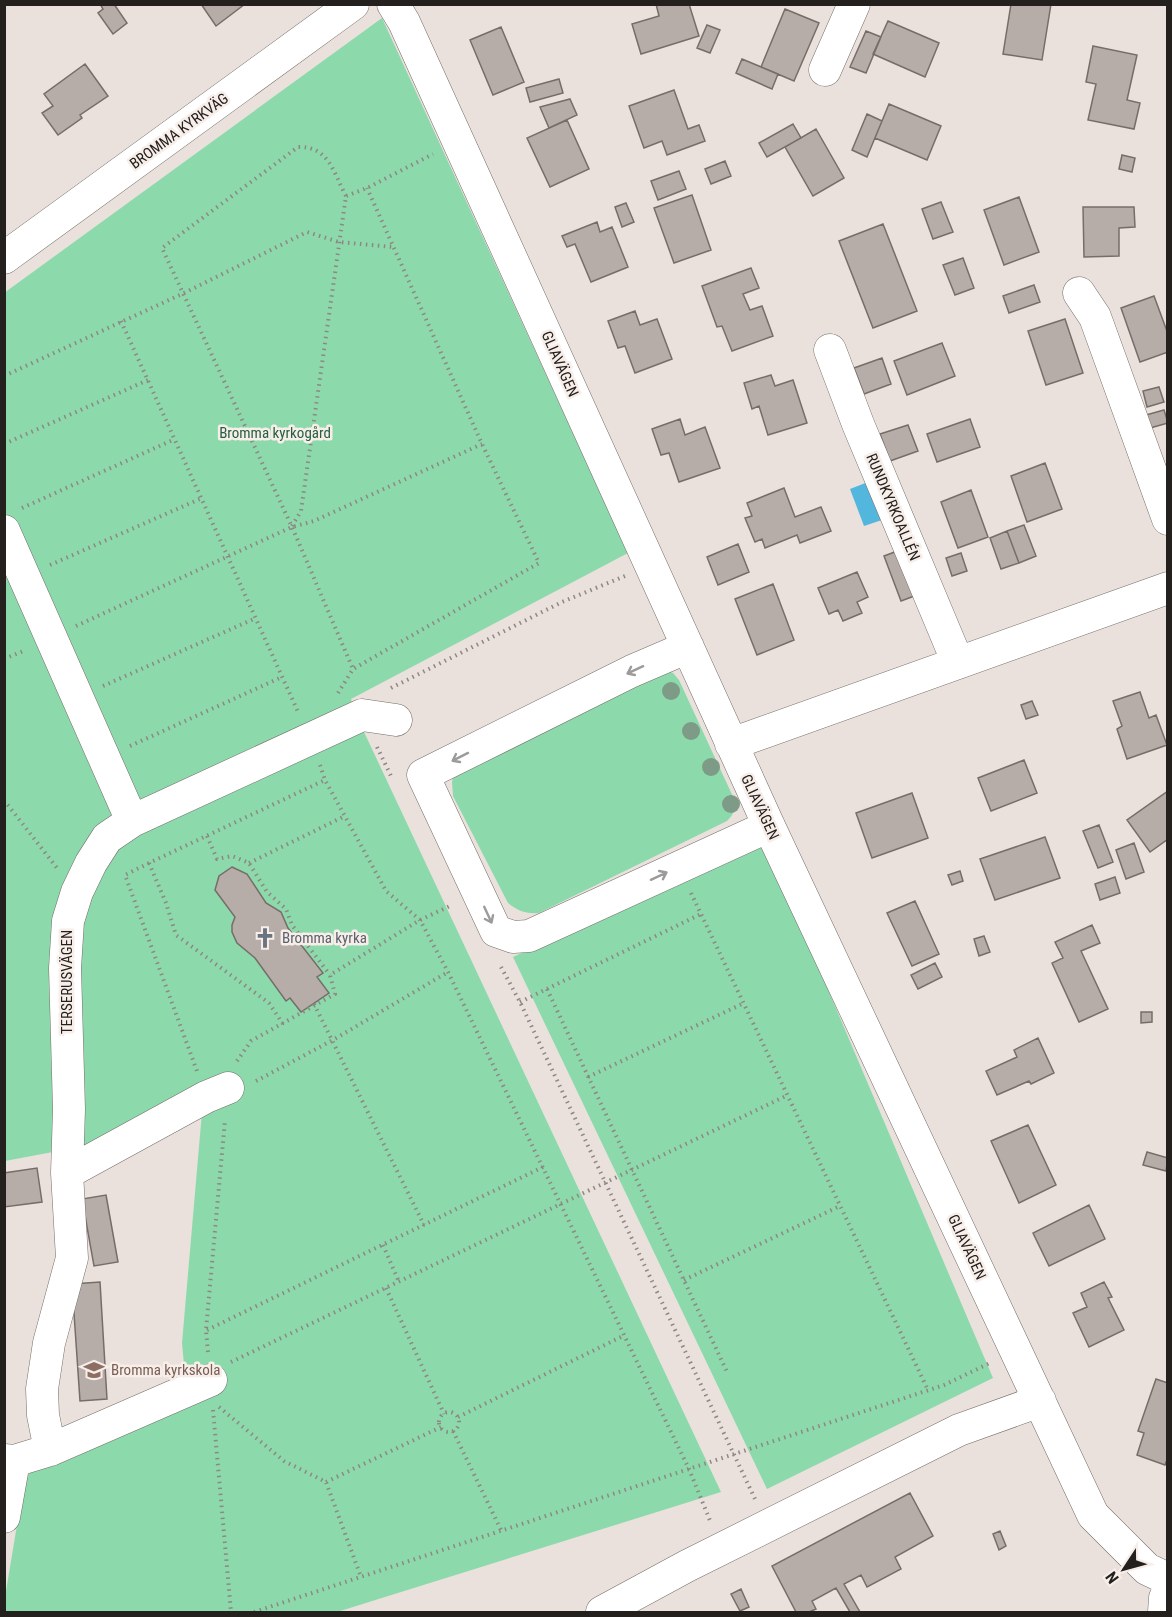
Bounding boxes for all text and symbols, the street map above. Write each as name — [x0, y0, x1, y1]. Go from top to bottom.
street label: BROMMA KYRKVÄG — [126, 89, 232, 173]
street label: GLIAVÄGEN — [538, 328, 582, 400]
park label: Bromma kyrkogård — [219, 424, 331, 442]
street label: RUNDKYRKOALLÉN — [862, 451, 924, 563]
one-way arrow — [626, 665, 644, 677]
one-way arrow — [452, 751, 469, 763]
street label: GLIAVÄGEN — [737, 772, 783, 842]
one-way arrow — [649, 870, 667, 882]
one-way arrow — [483, 906, 495, 924]
church icon: Bromma kyrka — [253, 926, 277, 950]
place label: Bromma kyrka — [282, 929, 367, 947]
street label: TERSERUSVÄGEN — [58, 930, 76, 1034]
street label: GLIAVÄGEN — [944, 1212, 990, 1282]
school or university icon: Bromma kyrkskola — [82, 1358, 106, 1382]
place label: Bromma kyrkskola — [111, 1361, 220, 1379]
north arrow — [1094, 1539, 1154, 1599]
text: N — [1102, 1568, 1123, 1587]

